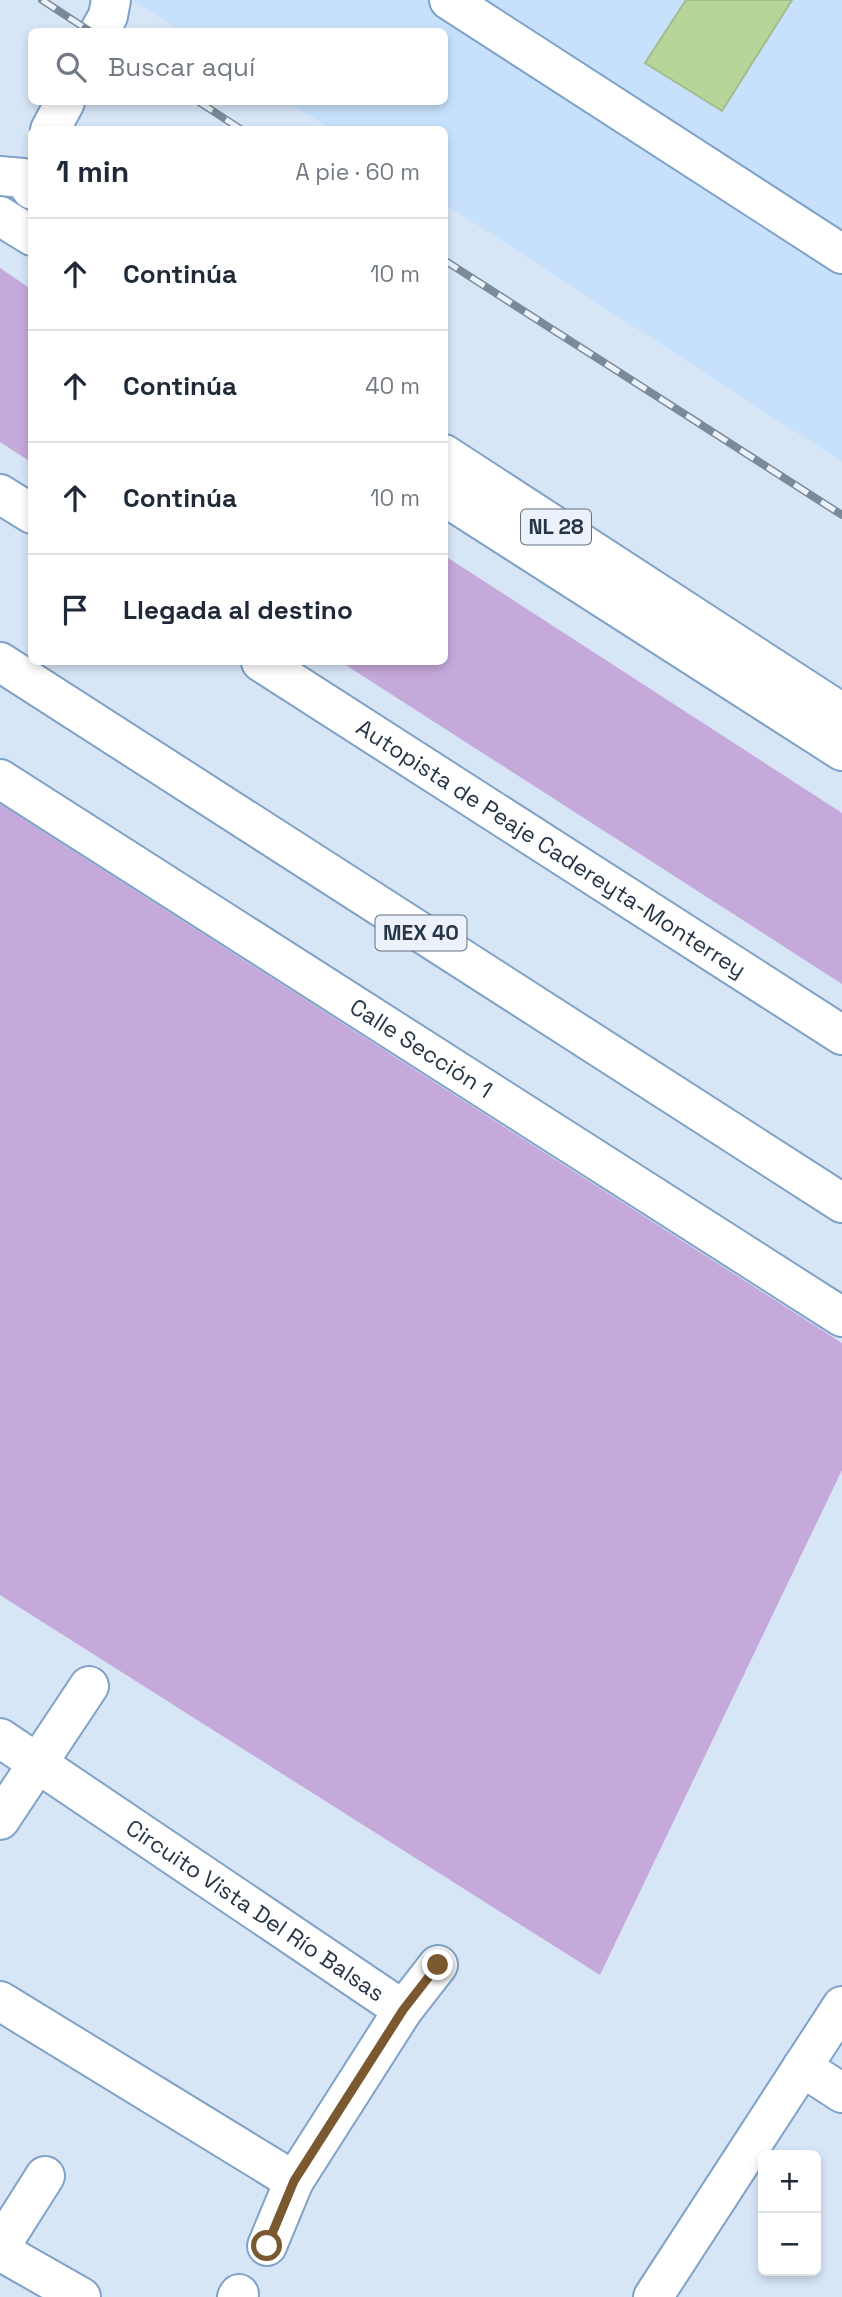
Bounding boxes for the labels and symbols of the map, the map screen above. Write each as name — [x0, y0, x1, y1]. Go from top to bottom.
road number: NL 28 — [521, 510, 591, 544]
street label: Autopista de Peaje Cadereyta-Monterrey — [351, 712, 752, 985]
road number: MEX 40 — [376, 916, 466, 950]
street label: Calle Sección 1 — [344, 992, 498, 1105]
street label: Circuito Vista Del Río Balsas — [120, 1812, 390, 2008]
route end — [422, 1949, 453, 1980]
route start — [251, 2230, 282, 2261]

